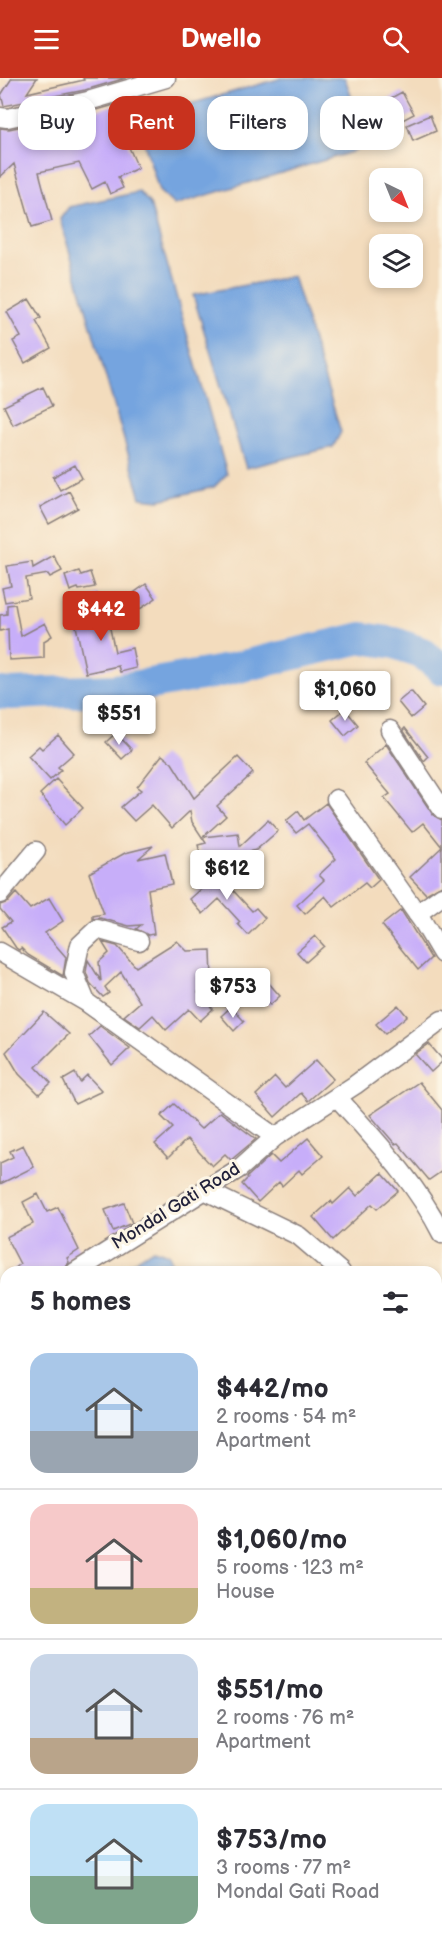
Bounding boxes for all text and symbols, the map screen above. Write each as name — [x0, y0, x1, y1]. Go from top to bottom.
icon: menu — [30, 23, 63, 56]
text: Dwello — [181, 23, 261, 55]
icon: search — [379, 23, 412, 56]
chip: Buy — [18, 96, 96, 150]
chip: Rent — [108, 96, 195, 150]
chip: Filters — [207, 96, 308, 150]
chip: New — [320, 96, 404, 150]
north arrow — [369, 168, 423, 222]
map controls — [369, 168, 423, 288]
button: layers — [369, 234, 423, 288]
pin: $442 — [65, 591, 137, 642]
text: $442 — [77, 598, 125, 622]
pin: $1,060 — [296, 671, 394, 722]
text: $1,060 — [313, 678, 377, 702]
pin: $551 — [83, 695, 155, 746]
text: $551 — [97, 702, 141, 726]
pin: $612 — [191, 850, 263, 901]
text: $612 — [204, 857, 250, 881]
pin: $753 — [197, 968, 269, 1019]
text: $753 — [209, 975, 257, 999]
street label: Mondal Gati Road — [108, 1158, 244, 1254]
icon: filters — [379, 1286, 412, 1319]
text: 5 homes — [30, 1287, 131, 1318]
text: $442/mo — [216, 1374, 329, 1405]
icon: home — [78, 1377, 150, 1449]
text: 2 rooms · 54 m² — [216, 1405, 356, 1429]
text: Apartment — [216, 1429, 311, 1453]
text: $1,060/mo — [216, 1525, 347, 1556]
icon: home — [78, 1528, 150, 1600]
text: 5 rooms · 123 m² — [216, 1556, 364, 1580]
text: House — [216, 1580, 275, 1604]
text: $551/mo — [216, 1675, 323, 1706]
icon: home — [78, 1678, 150, 1750]
text: 2 rooms · 76 m² — [216, 1706, 354, 1730]
text: Apartment — [216, 1730, 311, 1754]
text: $753/mo — [216, 1825, 327, 1856]
icon: home — [78, 1828, 150, 1900]
text: 3 rooms · 77 m² — [216, 1856, 351, 1880]
text: Mondal Gati Road — [216, 1880, 379, 1904]

